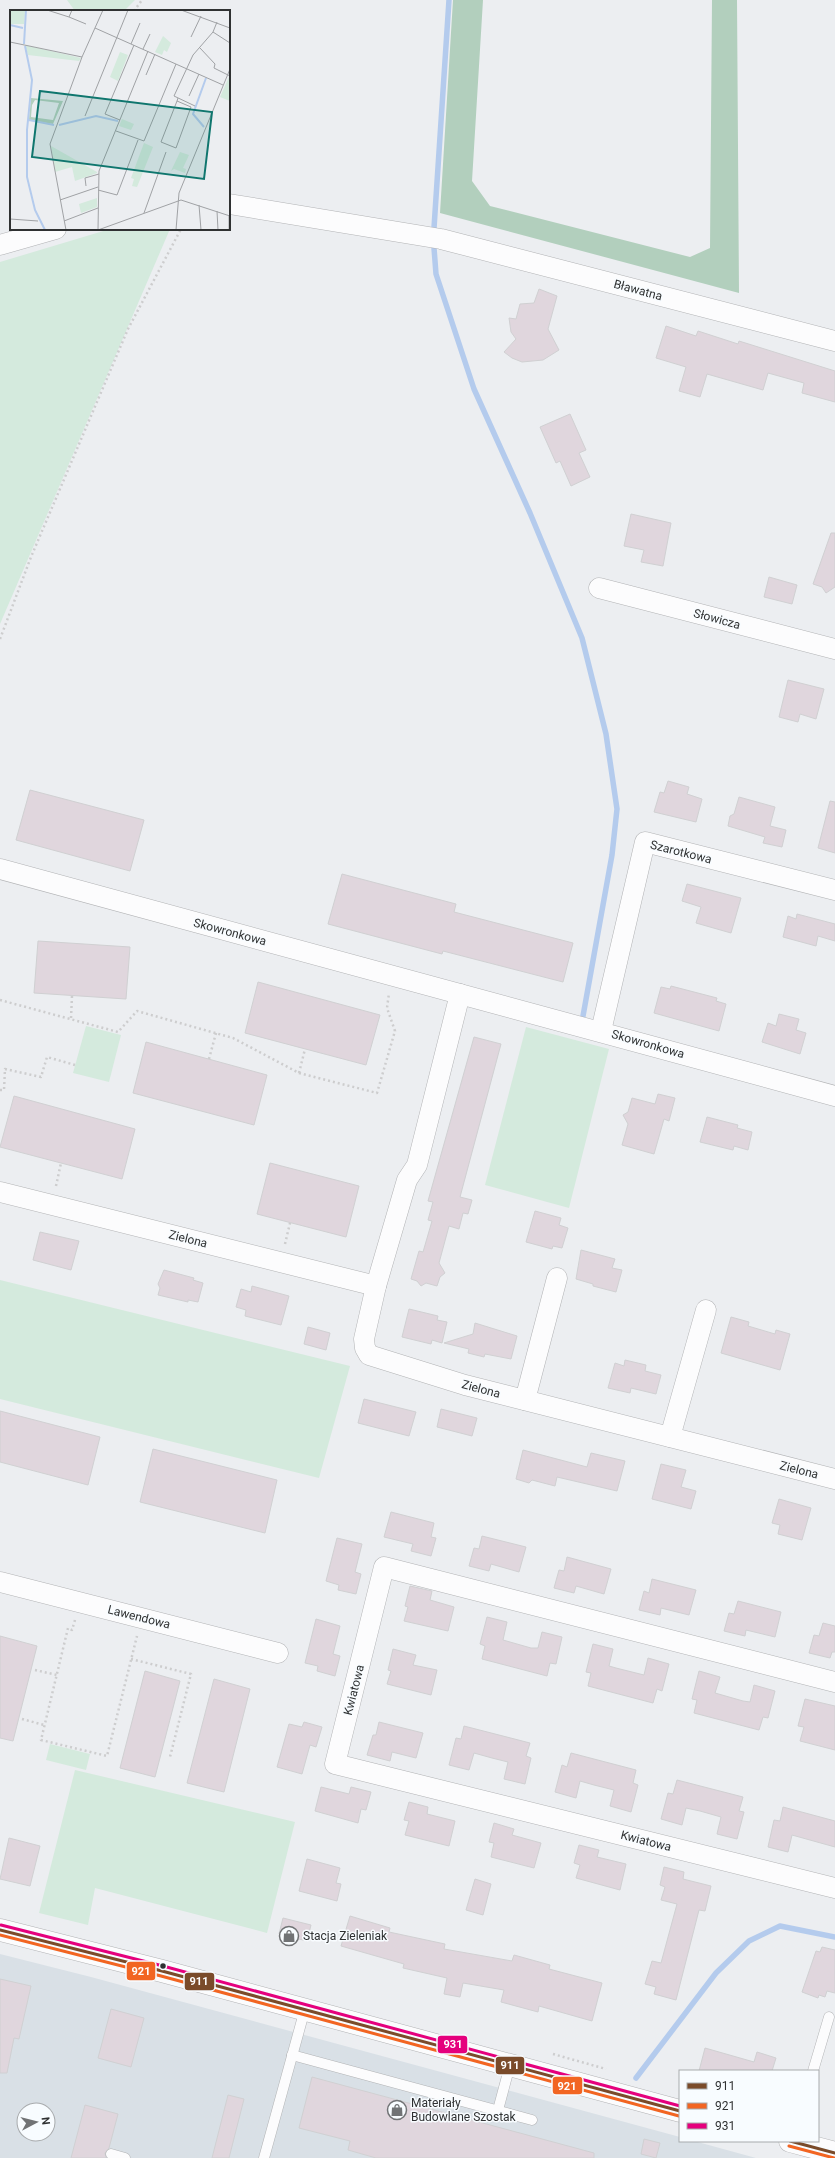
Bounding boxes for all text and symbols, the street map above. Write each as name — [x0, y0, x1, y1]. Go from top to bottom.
inset map — [10, 10, 230, 230]
street label: Bławatna — [612, 277, 664, 303]
street label: Słowicza — [692, 606, 742, 632]
street label: Szarotkowa — [649, 838, 713, 866]
street label: Skowronkowa — [192, 916, 268, 948]
street label: Skowronkowa — [610, 1027, 686, 1061]
street label: Zielona — [167, 1227, 209, 1251]
street label: Zielona — [460, 1377, 502, 1401]
street label: Zielona — [778, 1458, 820, 1482]
street label: Lawendowa — [106, 1602, 172, 1632]
street label: Kwiatowa — [341, 1663, 367, 1717]
street label: Kwiatowa — [619, 1828, 673, 1854]
shop icon: Stacja Zieleniak — [278, 1925, 300, 1947]
place label: Stacja Zieleniak — [303, 1929, 388, 1943]
line badge: 921 — [126, 1961, 156, 1981]
unlabelled marker — [158, 1961, 168, 1971]
text: 921 — [132, 1965, 150, 1978]
line badge: 911 — [184, 1972, 215, 1991]
text: 911 — [190, 1975, 208, 1988]
line badge: 931 — [437, 2035, 468, 2054]
text: 931 — [444, 2038, 462, 2051]
line badge: 911 — [495, 2056, 525, 2075]
text: 911 — [501, 2059, 519, 2072]
legend — [679, 2070, 819, 2142]
line badge: 921 — [552, 2076, 583, 2095]
text: 911 — [715, 2079, 735, 2093]
text: 921 — [558, 2080, 576, 2093]
place label: Materiały Budowlane Szostak — [411, 2096, 517, 2124]
shop icon: Materiały Budowlane Szostak — [386, 2099, 408, 2121]
text: 921 — [715, 2099, 735, 2113]
north arrow — [16, 2102, 56, 2142]
text: N — [39, 2116, 52, 2126]
text: 931 — [715, 2119, 735, 2133]

